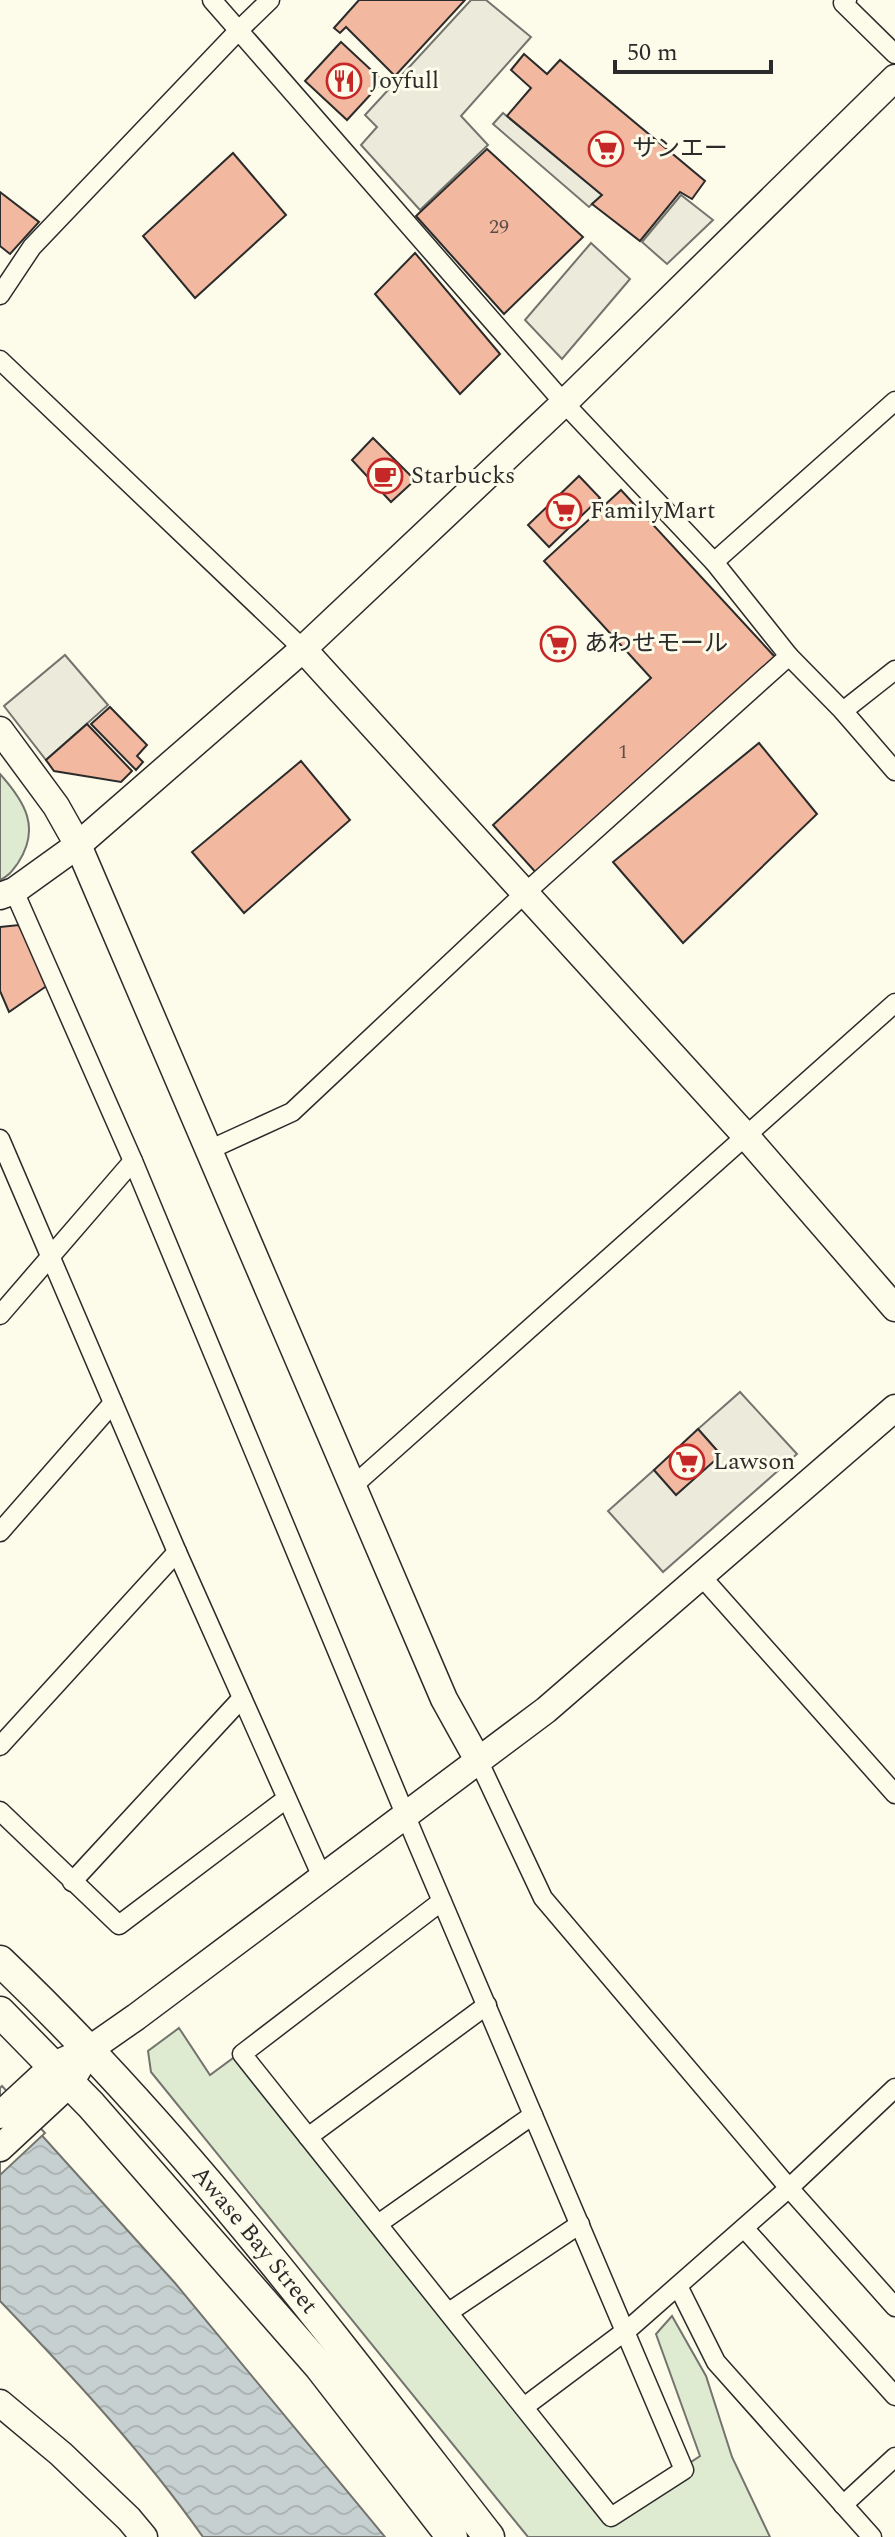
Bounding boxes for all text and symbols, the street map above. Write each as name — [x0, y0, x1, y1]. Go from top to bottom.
scale bar — [615, 24, 771, 74]
text: 50 m — [627, 35, 678, 71]
restaurant icon: Joyfull — [325, 62, 363, 100]
place label: Joyfull — [370, 63, 439, 99]
supermarket icon: サンエー — [587, 130, 625, 168]
place label: サンエー — [632, 131, 728, 167]
house number: 29 — [489, 212, 509, 242]
cafe icon: Starbucks — [366, 457, 404, 495]
place label: Starbucks — [411, 458, 515, 494]
supermarket icon: FamilyMart — [545, 492, 583, 530]
place label: FamilyMart — [590, 493, 715, 529]
supermarket icon: あわせモール — [539, 625, 577, 663]
place label: あわせモール — [584, 626, 728, 662]
house number: 1 — [618, 737, 628, 767]
supermarket icon: Lawson — [668, 1443, 706, 1481]
place label: Lawson — [713, 1444, 795, 1480]
street label: Awase Bay Street — [183, 2158, 327, 2322]

